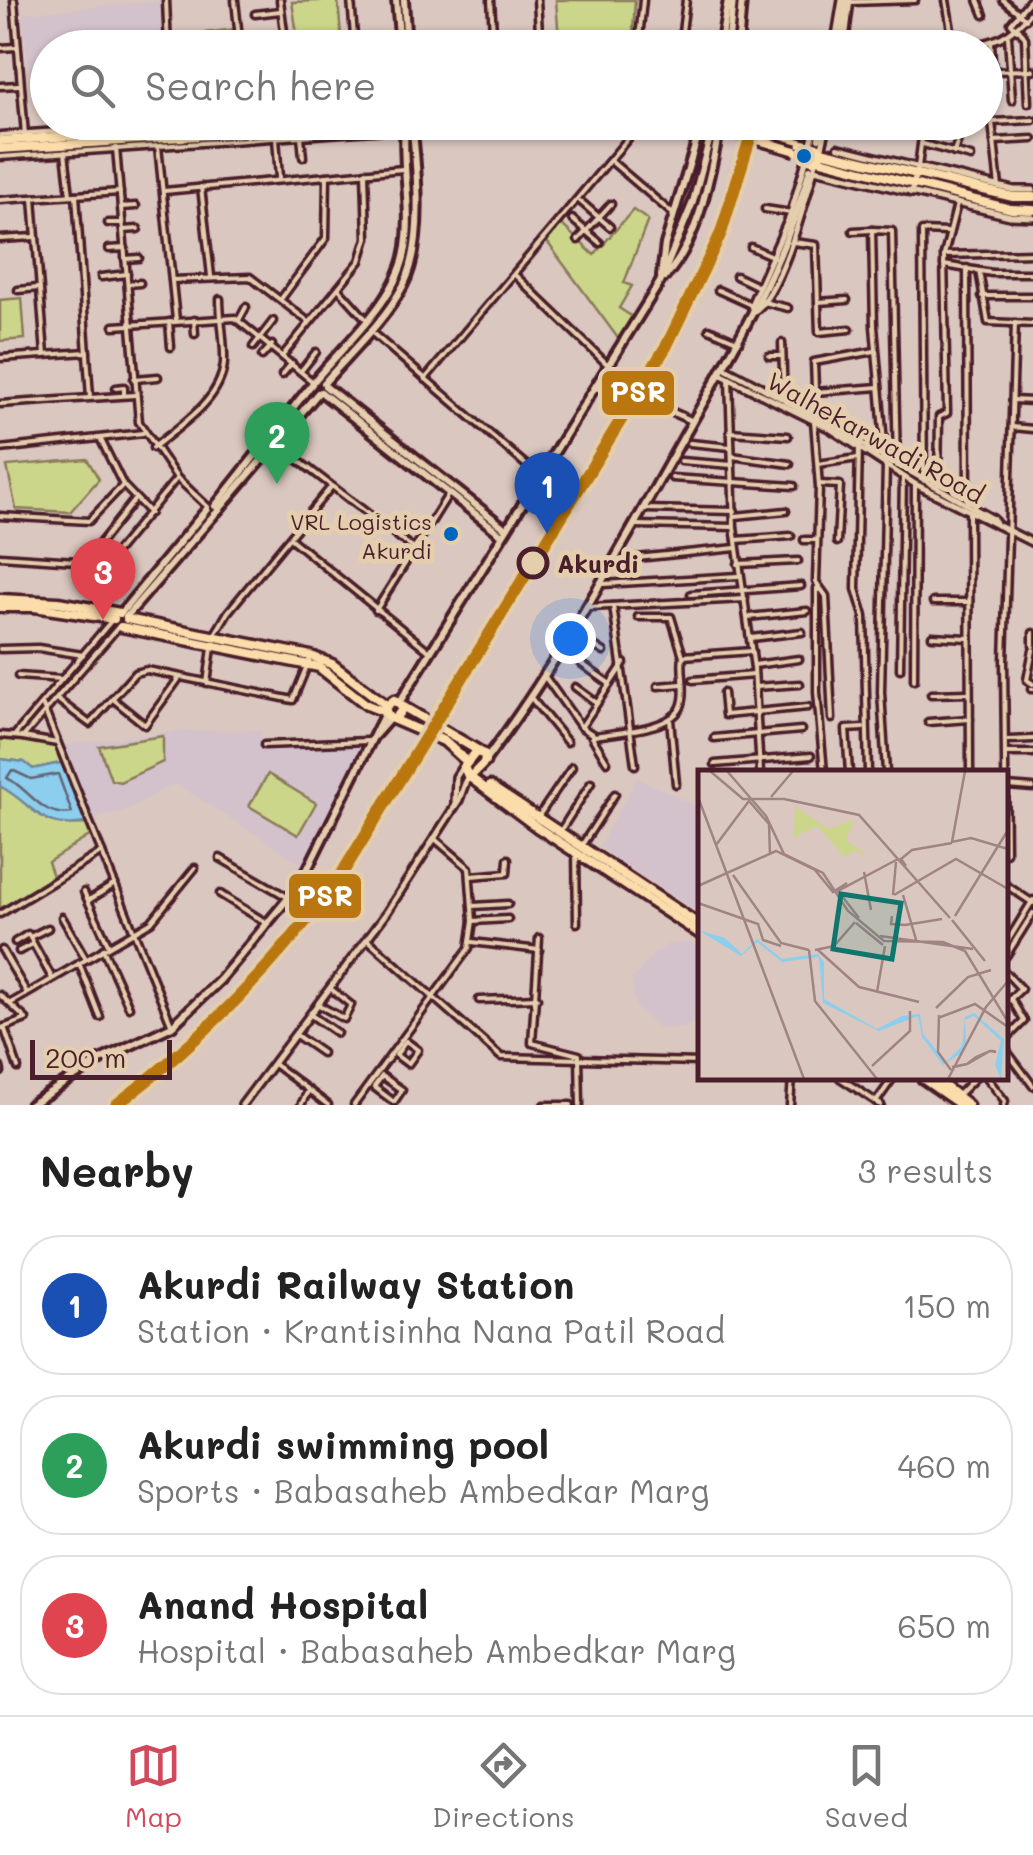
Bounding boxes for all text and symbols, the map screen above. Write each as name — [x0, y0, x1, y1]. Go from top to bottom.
search box — [30, 30, 1003, 140]
icon: search — [65, 58, 120, 113]
text: Search here — [145, 60, 376, 110]
unlabelled marker — [794, 146, 814, 166]
street label: Walhekarwadi Road — [762, 364, 990, 510]
line badge: PSR — [600, 369, 676, 417]
text: PSR — [610, 373, 666, 409]
pin: 2 — [244, 402, 310, 484]
pin: 1 — [514, 452, 580, 534]
place label: VRL Logistics Akurdi — [290, 507, 432, 565]
marker: VRL Logistics Akurdi — [441, 524, 461, 544]
pin: 3 — [70, 538, 136, 620]
place label: Akurdi — [557, 547, 640, 579]
marker: Akurdi — [518, 548, 548, 578]
your location — [545, 613, 596, 664]
inset map — [698, 770, 1008, 1080]
line badge: PSR — [287, 872, 363, 920]
text: PSR — [297, 877, 353, 913]
scale bar — [30, 1035, 172, 1080]
text: 200 m — [45, 1039, 126, 1075]
text: Nearby — [40, 1143, 194, 1198]
text: 3 results — [857, 1149, 993, 1191]
text: Akurdi Railway Station — [137, 1259, 574, 1309]
text: 1 — [67, 1284, 82, 1326]
text: 150 m — [903, 1284, 991, 1326]
text: Station · Krantisinha Nana Patil Road — [137, 1309, 725, 1351]
text: Akurdi swimming pool — [137, 1419, 549, 1469]
text: 2 — [66, 1444, 83, 1486]
text: 460 m — [897, 1444, 991, 1486]
text: Sports · Babasaheb Ambedkar Marg — [137, 1469, 709, 1511]
text: Anand Hospital — [137, 1579, 428, 1629]
text: 3 — [65, 1604, 84, 1646]
text: 650 m — [898, 1604, 991, 1646]
text: Hospital · Babasaheb Ambedkar Marg — [137, 1629, 736, 1671]
tab: Map — [125, 1738, 182, 1834]
tab: Directions — [432, 1738, 575, 1834]
tab: Saved — [825, 1738, 908, 1834]

